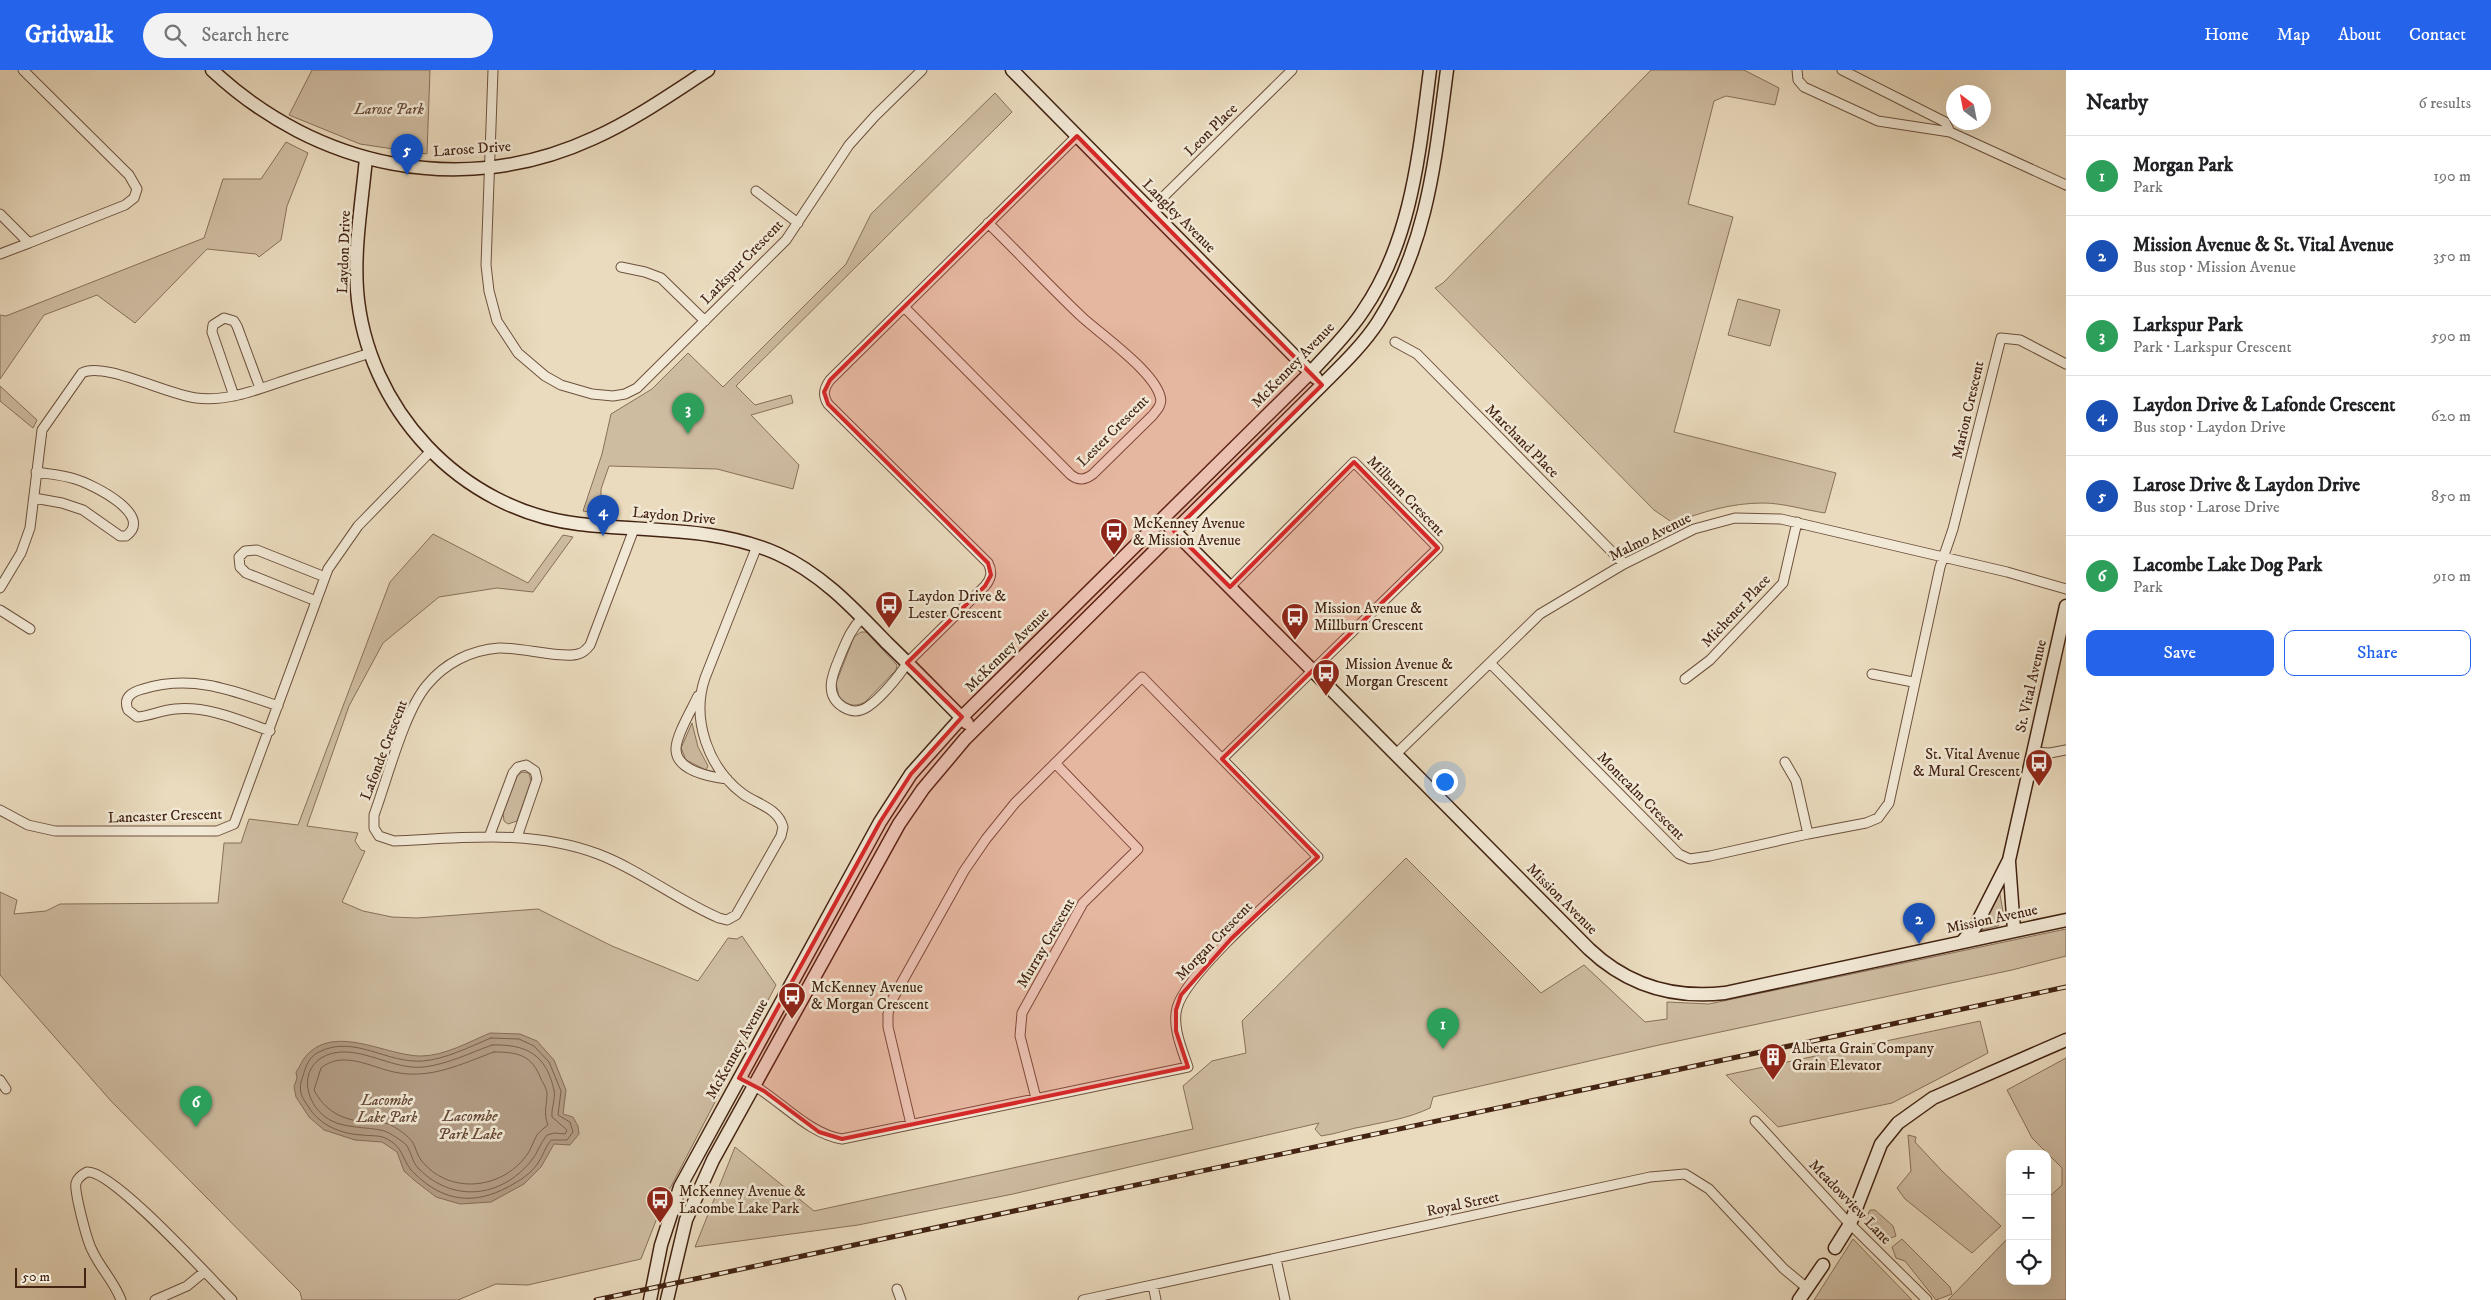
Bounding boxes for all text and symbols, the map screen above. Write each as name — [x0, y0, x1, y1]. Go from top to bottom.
search box — [143, 13, 493, 58]
text: Gridwalk — [25, 20, 113, 50]
icon: search — [161, 21, 189, 49]
text: Search here — [201, 24, 289, 47]
text: Home — [2204, 24, 2249, 46]
text: Map — [2277, 24, 2310, 46]
text: About — [2338, 24, 2381, 46]
text: Contact — [2409, 24, 2466, 46]
north arrow — [1946, 85, 1991, 130]
text: Nearby — [2086, 90, 2148, 116]
text: 6 results — [2418, 93, 2471, 113]
street label: Leon Place — [1180, 99, 1242, 161]
park label: Larose Park — [353, 100, 425, 119]
pin: 5 — [391, 134, 423, 175]
street label: Larose Drive — [432, 137, 512, 161]
text: Morgan Park — [2133, 154, 2233, 177]
text: 1 — [2099, 166, 2105, 186]
text: 190 m — [2433, 166, 2471, 186]
street label: Langley Avenue — [1138, 175, 1220, 257]
text: Park — [2133, 177, 2163, 197]
street label: Laydon Drive — [333, 210, 355, 294]
street label: Larkspur Crescent — [697, 215, 787, 308]
text: Mission Avenue & St. Vital Avenue — [2133, 234, 2394, 257]
text: 2 — [2098, 246, 2106, 266]
text: 350 m — [2433, 246, 2471, 266]
text: Bus stop · Mission Avenue — [2133, 257, 2296, 277]
text: Larkspur Park — [2133, 314, 2243, 337]
street label: McKenney Avenue — [1247, 318, 1339, 412]
text: 3 — [2099, 326, 2105, 346]
text: 590 m — [2431, 326, 2471, 346]
text: Park · Larkspur Crescent — [2133, 337, 2292, 357]
street label: Marion Crescent — [1948, 359, 1989, 461]
street label: Lester Crescent — [1073, 391, 1153, 471]
pin: 3 — [672, 393, 704, 434]
text: Laydon Drive & Lafonde Crescent — [2133, 394, 2395, 417]
street label: Marchand Place — [1481, 400, 1563, 482]
text: 4 — [2097, 406, 2107, 426]
text: 620 m — [2431, 406, 2471, 426]
text: Bus stop · Laydon Drive — [2133, 417, 2286, 437]
street label: Milburn Crescent — [1363, 452, 1449, 540]
text: Larose Drive & Laydon Drive — [2133, 474, 2360, 497]
text: 5 — [2098, 486, 2106, 506]
text: 850 m — [2431, 486, 2471, 506]
pin: 4 — [587, 495, 619, 536]
text: Bus stop · Larose Drive — [2133, 497, 2280, 517]
street label: Laydon Drive — [632, 503, 716, 529]
street label: Malmo Avenue — [1606, 508, 1694, 566]
place label: McKenney Avenue & Mission Avenue — [1133, 514, 1245, 550]
bus stop icon: McKenney Avenue & Mission Avenue — [1099, 517, 1129, 556]
text: Lacombe Lake Dog Park — [2133, 554, 2322, 577]
text: 6 — [2098, 566, 2106, 586]
text: 910 m — [2433, 566, 2471, 586]
street label: Michener Place — [1697, 570, 1775, 652]
text: Park — [2133, 577, 2163, 597]
place label: Laydon Drive & Lester Crescent — [908, 587, 1007, 623]
bus stop icon: Laydon Drive & Lester Crescent — [874, 590, 904, 629]
place label: Mission Avenue & Millburn Crescent — [1314, 599, 1424, 635]
bus stop icon: Mission Avenue & Millburn Crescent — [1280, 602, 1310, 641]
street label: McKenney Avenue — [961, 604, 1053, 696]
button: Save — [2086, 630, 2274, 676]
button: Share — [2284, 630, 2471, 676]
street label: St. Vital Avenue — [2011, 638, 2051, 734]
place label: Mission Avenue & Morgan Crescent — [1345, 655, 1453, 691]
bus stop icon: Mission Avenue & Morgan Crescent — [1311, 658, 1341, 697]
street label: Lafonde Crescent — [356, 697, 412, 803]
place label: St. Vital Avenue & Mural Crescent — [1913, 745, 2020, 781]
street label: Montcalm Crescent — [1593, 748, 1689, 844]
bus stop icon: St. Vital Avenue & Mural Crescent — [2024, 748, 2054, 787]
your location — [1432, 769, 1458, 795]
street label: Lancaster Crescent — [107, 805, 223, 827]
street label: Mission Avenue — [1522, 859, 1602, 939]
street label: Murray Crescent — [1013, 895, 1079, 991]
street label: Morgan Crescent — [1171, 897, 1257, 985]
street label: Mission Avenue — [1945, 900, 2039, 938]
pin: 2 — [1903, 903, 1935, 944]
place label: McKenney Avenue & Morgan Crescent — [811, 978, 929, 1014]
bus stop icon: McKenney Avenue & Morgan Crescent — [777, 981, 807, 1020]
street label: McKenney Avenue — [702, 995, 772, 1103]
pin: 1 — [1427, 1008, 1459, 1049]
place label: Alberta Grain Company Grain Elevator — [1792, 1039, 1935, 1075]
building icon: Alberta Grain Company Grain Elevator — [1758, 1042, 1788, 1081]
pin: 6 — [180, 1086, 212, 1127]
park label: Lacombe Lake Park — [356, 1091, 418, 1127]
water label: Lacombe Park Lake — [438, 1106, 503, 1144]
map controls — [2006, 1150, 2051, 1285]
button: + — [2006, 1150, 2051, 1195]
street label: Meadowview Lane — [1805, 1155, 1895, 1249]
place label: McKenney Avenue & Lacombe Lake Park — [679, 1182, 806, 1218]
bus stop icon: McKenney Avenue & Lacombe Lake Park — [645, 1185, 675, 1224]
street label: Royal Street — [1425, 1187, 1501, 1221]
button: − — [2006, 1195, 2051, 1240]
button: locate — [2006, 1240, 2051, 1285]
scale bar — [15, 1265, 86, 1288]
text: 50 m — [22, 1268, 50, 1286]

